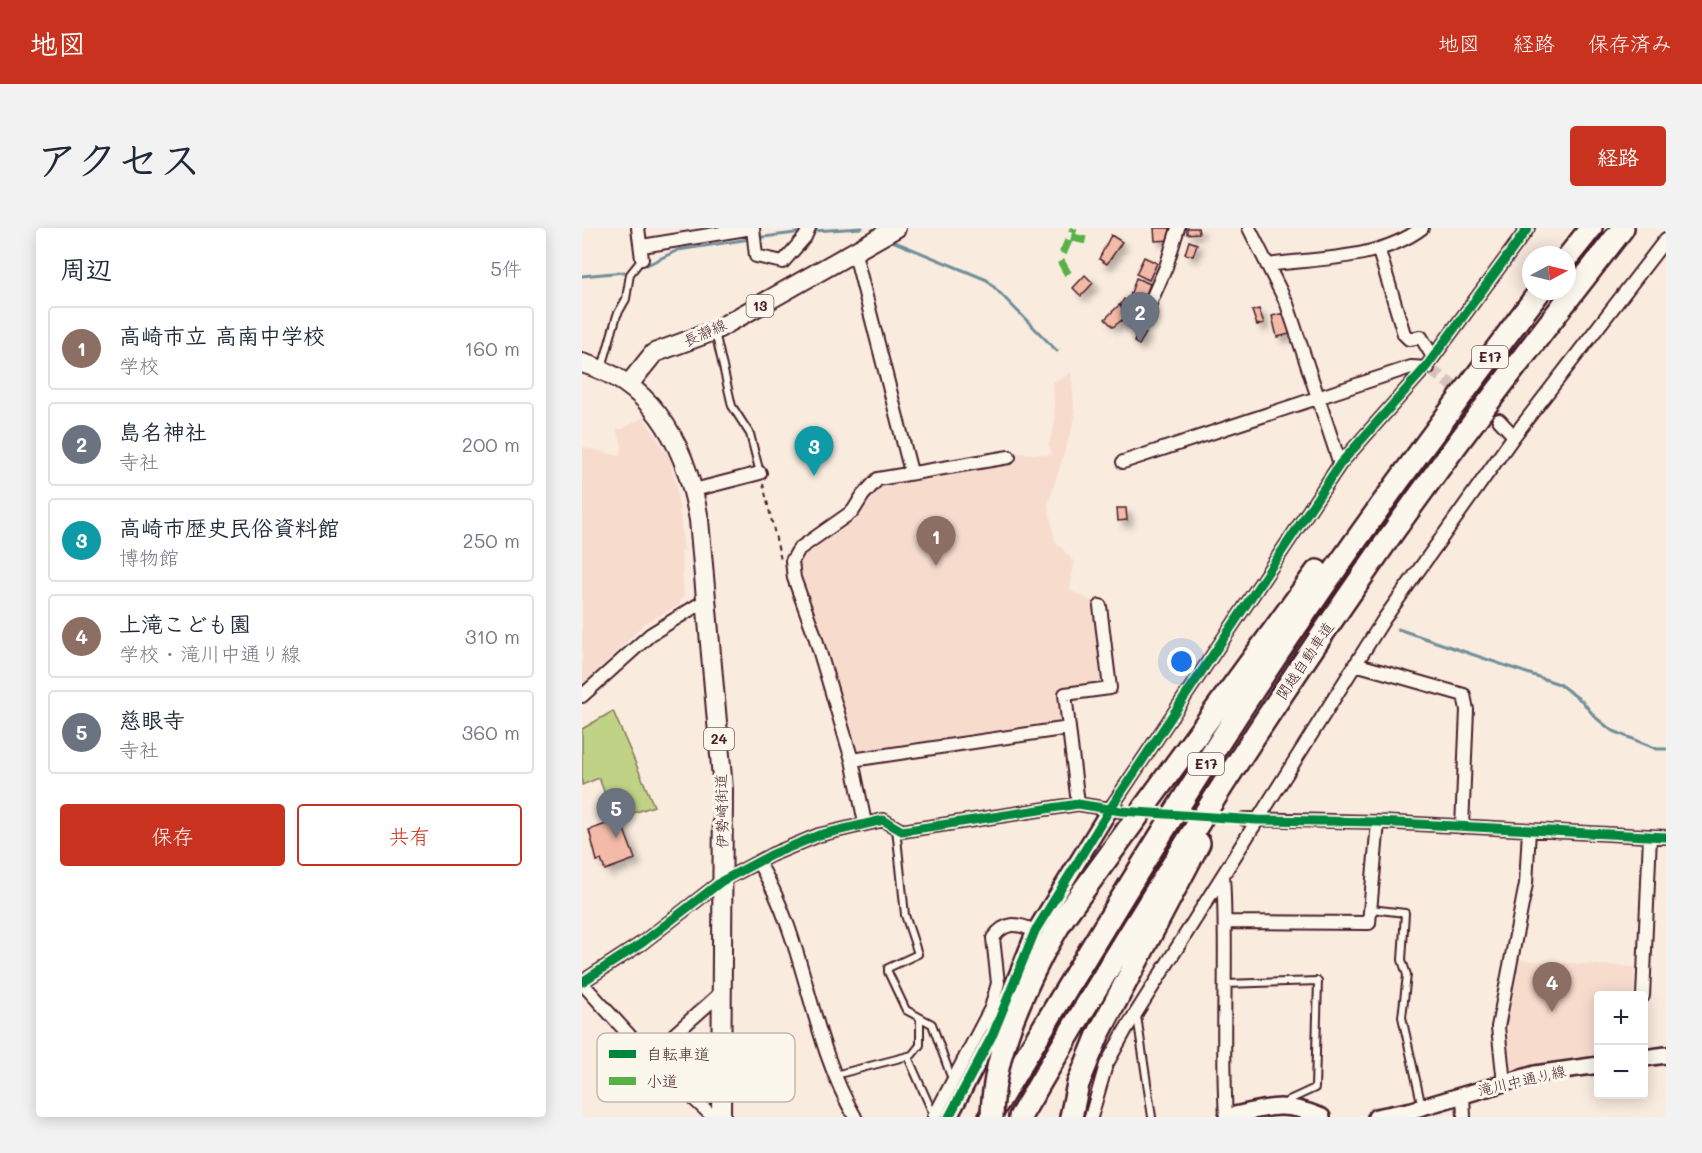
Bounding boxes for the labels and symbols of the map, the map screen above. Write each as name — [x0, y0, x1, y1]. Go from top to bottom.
north arrow — [1522, 246, 1576, 300]
pin: 2 — [1120, 292, 1160, 342]
road number: 13 — [746, 295, 774, 317]
street label: 長瀞線 — [680, 314, 729, 350]
road number: E17 — [1472, 346, 1508, 368]
pin: 3 — [794, 426, 834, 476]
pin: 1 — [916, 516, 956, 566]
street label: 関越自動車道 — [1271, 618, 1338, 703]
your location — [1167, 647, 1196, 676]
road number: 24 — [704, 728, 734, 750]
road number: E17 — [1188, 753, 1224, 775]
street label: 伊勢崎街道 — [710, 773, 732, 849]
pin: 5 — [597, 788, 636, 838]
pin: 4 — [1532, 962, 1572, 1012]
legend — [597, 1033, 795, 1102]
text: 自転車道 — [646, 1043, 710, 1064]
street label: 滝川中通り線 — [1476, 1060, 1568, 1100]
text: 小道 — [646, 1070, 678, 1091]

